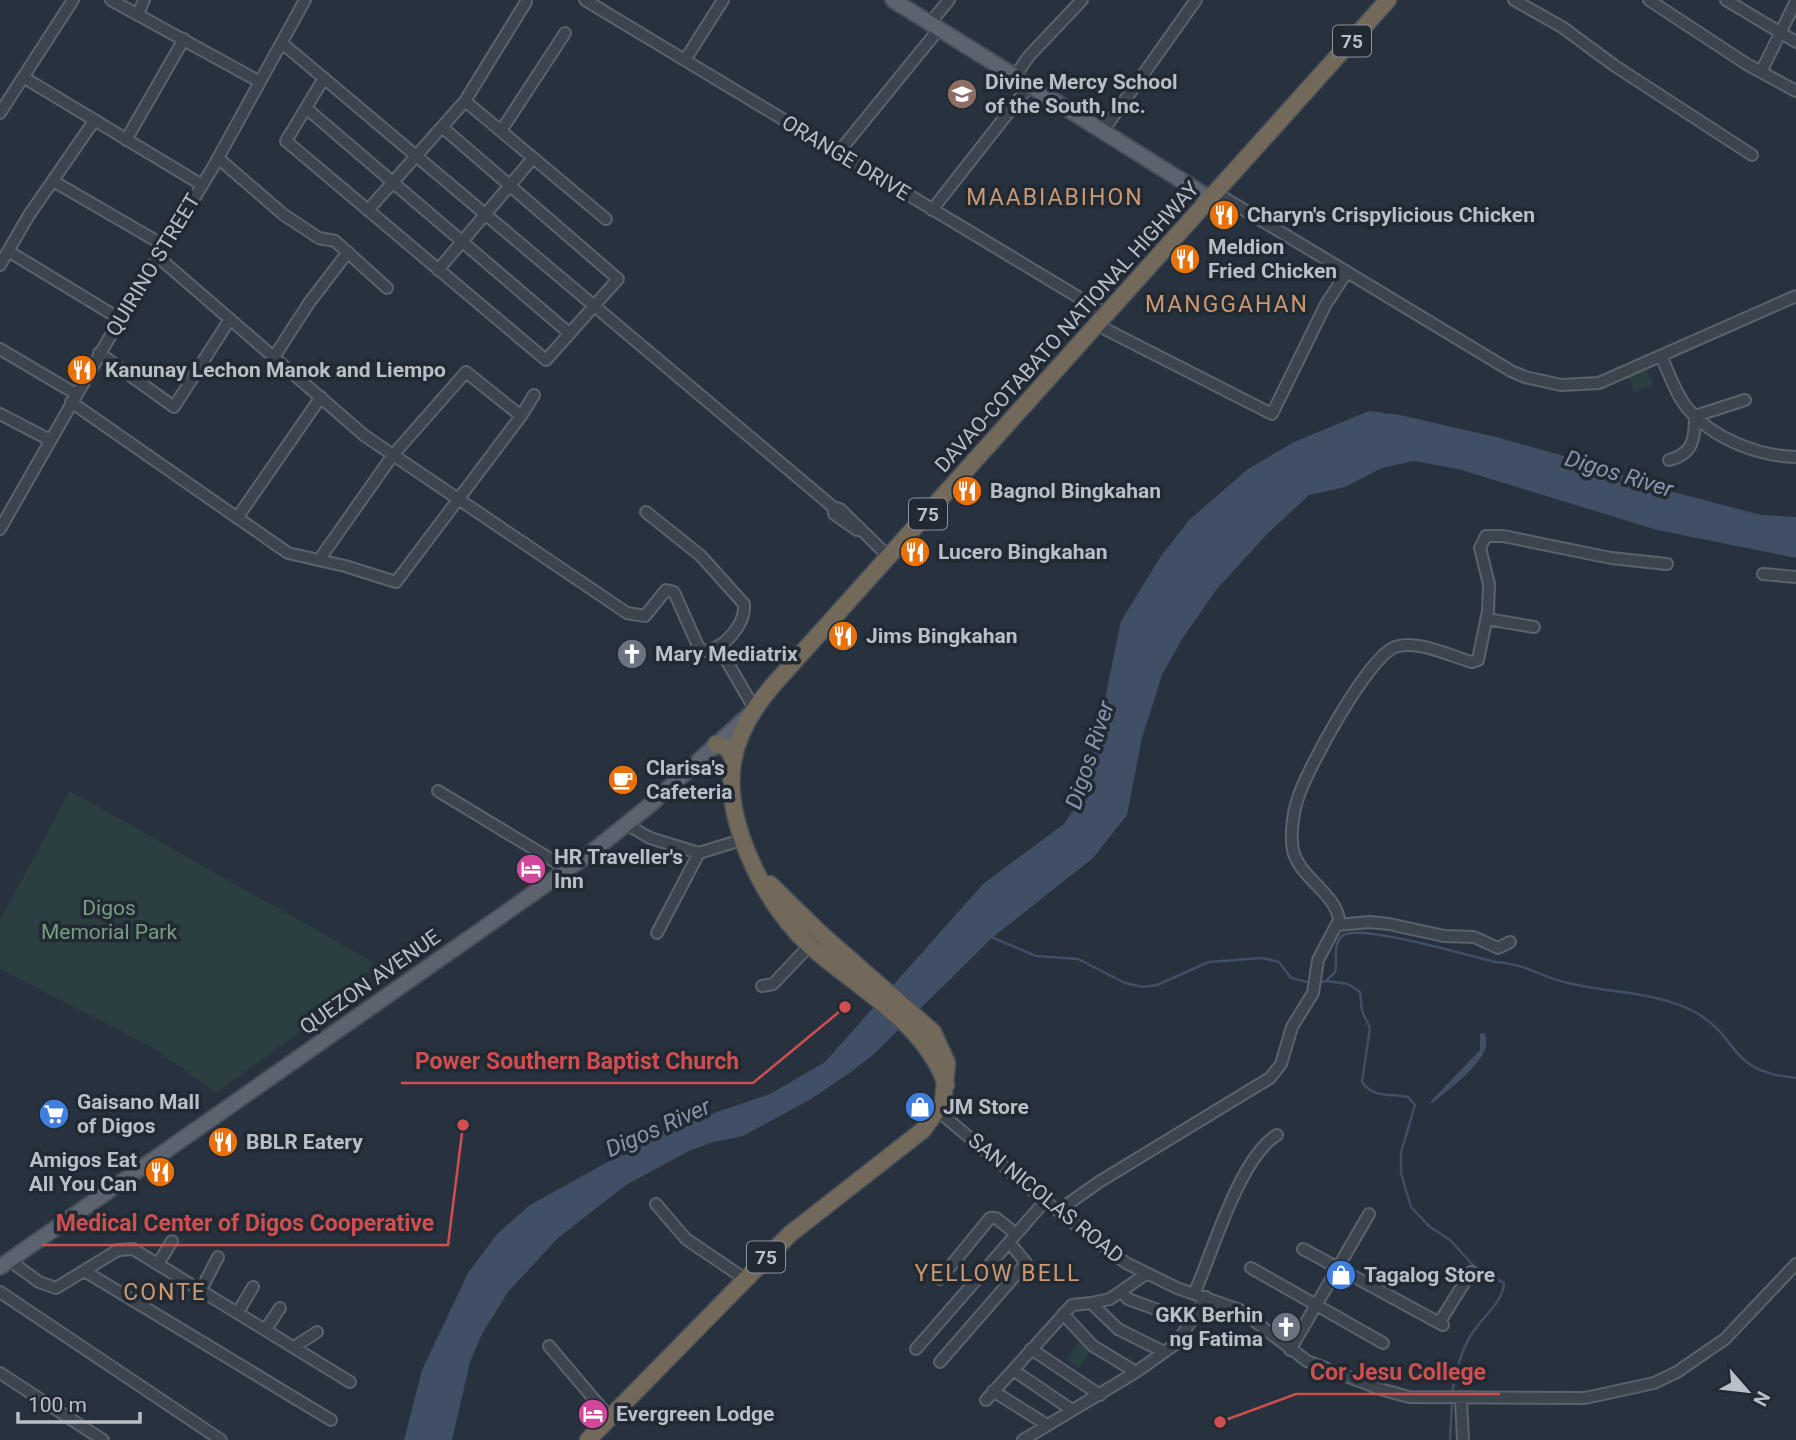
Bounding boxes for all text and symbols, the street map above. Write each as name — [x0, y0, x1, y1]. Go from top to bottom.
road number: 75 — [1333, 25, 1371, 56]
place label: Divine Mercy School of the South, Inc. — [985, 70, 1178, 118]
school or university icon: Divine Mercy School of the South, Inc. — [945, 77, 979, 111]
street label: ORANGE DRIVE — [778, 110, 914, 206]
street label: DAVAO-COTABATO NATIONAL HIGHWAY — [930, 177, 1204, 477]
district label: MAABIABIHON — [966, 184, 1144, 211]
street label: QUIRINO STREET — [101, 189, 205, 340]
restaurant icon: Charyn's Crispylicious Chicken — [1207, 198, 1241, 232]
place label: Charyn's Crispylicious Chicken — [1247, 203, 1535, 227]
place label: Meldion Fried Chicken — [1208, 235, 1337, 283]
restaurant icon: Meldion Fried Chicken — [1168, 242, 1202, 276]
district label: MANGGAHAN — [1145, 291, 1309, 318]
restaurant icon: Kanunay Lechon Manok and Liempo — [65, 353, 99, 387]
place label: Kanunay Lechon Manok and Liempo — [105, 358, 446, 382]
water label: Digos River — [1562, 445, 1678, 504]
restaurant icon: Bagnol Bingkahan — [950, 474, 984, 508]
place label: Bagnol Bingkahan — [990, 479, 1161, 503]
road number: 75 — [909, 499, 947, 530]
restaurant icon: Lucero Bingkahan — [898, 535, 932, 569]
place label: Lucero Bingkahan — [938, 540, 1108, 564]
restaurant icon: Jims Bingkahan — [826, 619, 860, 653]
place label: Jims Bingkahan — [866, 624, 1017, 648]
church icon: Mary Mediatrix — [615, 637, 649, 671]
place label: Mary Mediatrix — [655, 642, 798, 666]
water label: Digos River — [1060, 696, 1121, 812]
place label: Clarisa's Cafeteria — [646, 756, 733, 804]
cafe icon: Clarisa's Cafeteria — [606, 763, 640, 797]
place label: HR Traveller's Inn — [554, 845, 683, 893]
hotel icon: HR Traveller's Inn — [514, 852, 548, 886]
park label: Digos Memorial Park — [41, 896, 177, 944]
street label: QUEZON AVENUE — [295, 925, 445, 1039]
callout: Power Southern Baptist Church — [401, 1039, 753, 1083]
text: Power Southern Baptist Church — [415, 1048, 739, 1075]
place label: Gaisano Mall of Digos — [77, 1090, 200, 1138]
shop icon: JM Store — [903, 1090, 937, 1124]
water label: Digos River — [601, 1092, 716, 1163]
place label: JM Store — [943, 1095, 1029, 1119]
supermarket icon: Gaisano Mall of Digos — [37, 1097, 71, 1131]
restaurant icon: BBLR Eatery — [206, 1125, 240, 1159]
street label: SAN NICOLAS ROAD — [964, 1128, 1128, 1268]
place label: BBLR Eatery — [246, 1130, 363, 1154]
place label: Amigos Eat All You Can — [29, 1148, 137, 1196]
restaurant icon: Amigos Eat All You Can — [143, 1155, 177, 1189]
callout: Medical Center of Digos Cooperative — [42, 1201, 448, 1245]
text: Medical Center of Digos Cooperative — [56, 1210, 434, 1237]
road number: 75 — [747, 1242, 785, 1273]
shop icon: Tagalog Store — [1324, 1258, 1358, 1292]
district label: YELLOW BELL — [914, 1260, 1082, 1287]
place label: Tagalog Store — [1364, 1263, 1495, 1287]
district label: CONTE — [123, 1279, 207, 1306]
place label: GKK Berhin ng Fatima — [1155, 1303, 1263, 1351]
church icon: GKK Berhin ng Fatima — [1269, 1310, 1303, 1344]
callout: Cor Jesu College — [1296, 1350, 1500, 1394]
north arrow — [1712, 1356, 1782, 1426]
text: Cor Jesu College — [1310, 1359, 1486, 1386]
scale bar — [18, 1380, 140, 1424]
text: N — [1748, 1387, 1775, 1410]
text: 100 m — [28, 1393, 87, 1417]
hotel icon: Evergreen Lodge — [576, 1397, 610, 1431]
place label: Evergreen Lodge — [616, 1402, 774, 1426]

